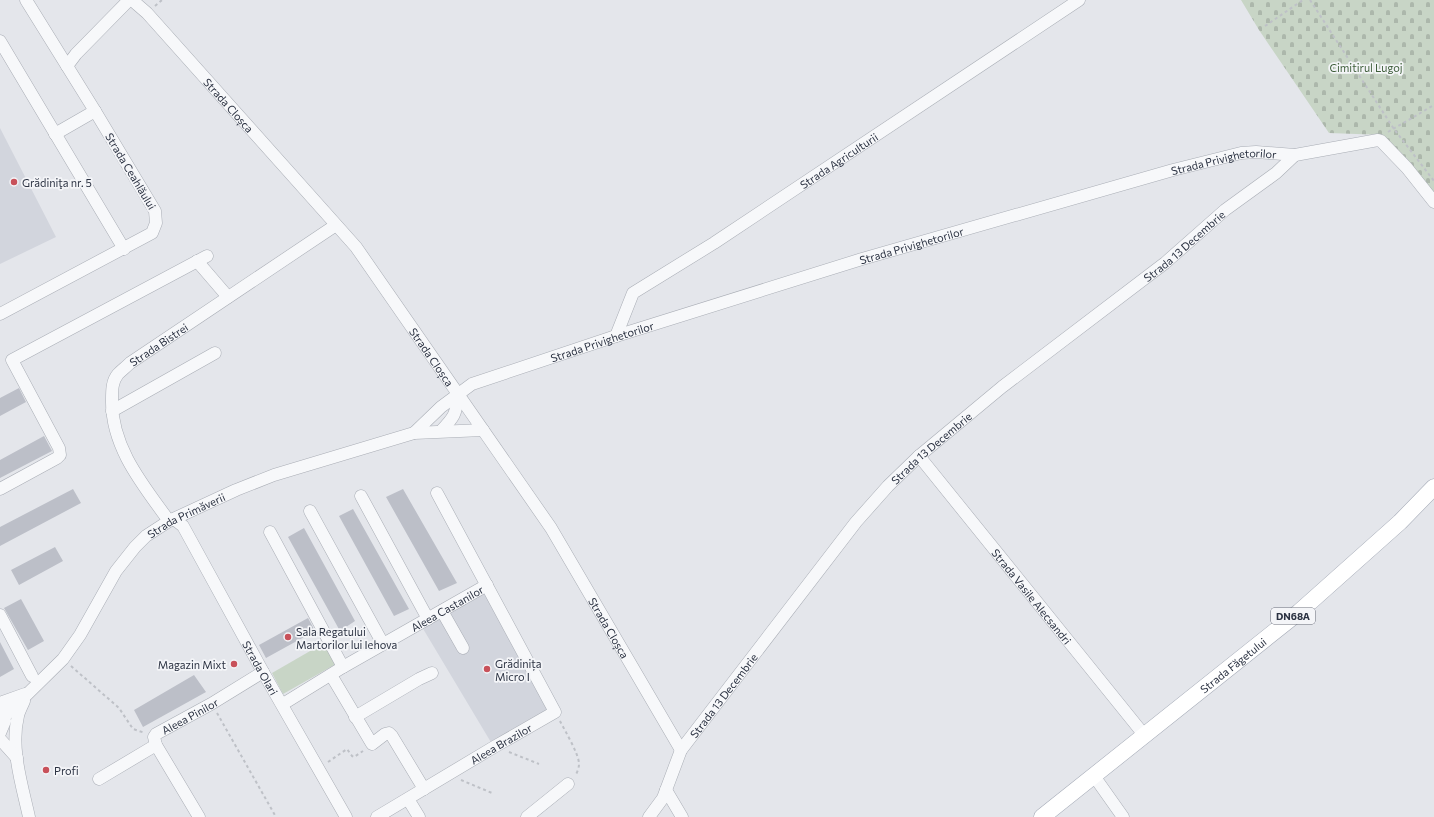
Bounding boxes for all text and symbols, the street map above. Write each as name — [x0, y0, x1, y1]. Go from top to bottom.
park label: Cimitirul Lugoj — [1329, 61, 1403, 74]
street label: Strada Cloșca — [201, 75, 257, 135]
street label: Strada Agriculturii — [797, 129, 880, 191]
street label: Strada Ceahlăului — [103, 130, 159, 212]
street label: Strada Privighetorilor — [1169, 145, 1278, 177]
place label: Grădiniţa nr. 5 — [22, 176, 92, 189]
marker: Grădiniţa nr. 5 — [9, 177, 19, 187]
street label: Strada 13 Decembrie — [1141, 207, 1227, 284]
street label: Strada Privighetorilor — [858, 224, 966, 266]
street label: Strada Privighetorilor — [549, 318, 656, 364]
street label: Strada Bistrei — [127, 320, 190, 368]
street label: Strada Cloșca — [407, 325, 457, 388]
street label: Strada 13 Decembrie — [888, 409, 974, 486]
street label: Strada Primăverii — [144, 490, 227, 540]
street label: Strada Vasile Alecsandri — [990, 546, 1075, 647]
street label: Aleea Castanilor — [408, 582, 486, 634]
street label: Strada Cloșca — [586, 595, 632, 660]
road number: DN68A — [1271, 608, 1315, 624]
place label: Sala Regatului Martorilor lui Iehova — [296, 625, 397, 651]
marker: Sala Regatului Martorilor lui Iehova — [283, 632, 293, 642]
street label: Strada Făgetului — [1197, 634, 1269, 695]
street label: Strada Olari — [241, 638, 281, 697]
street label: Strada 13 Decembrie — [687, 650, 760, 740]
place label: Grădinița Micro I — [495, 657, 542, 683]
place label: Magazin Mixt — [158, 658, 226, 671]
marker: Magazin Mixt — [229, 659, 239, 669]
marker: Grădinița Micro I — [482, 664, 492, 674]
street label: Aleea Pinilor — [159, 695, 221, 736]
street label: Aleea Brazilor — [468, 720, 534, 766]
place label: Profi — [54, 764, 79, 777]
marker: Profi — [41, 765, 51, 775]

